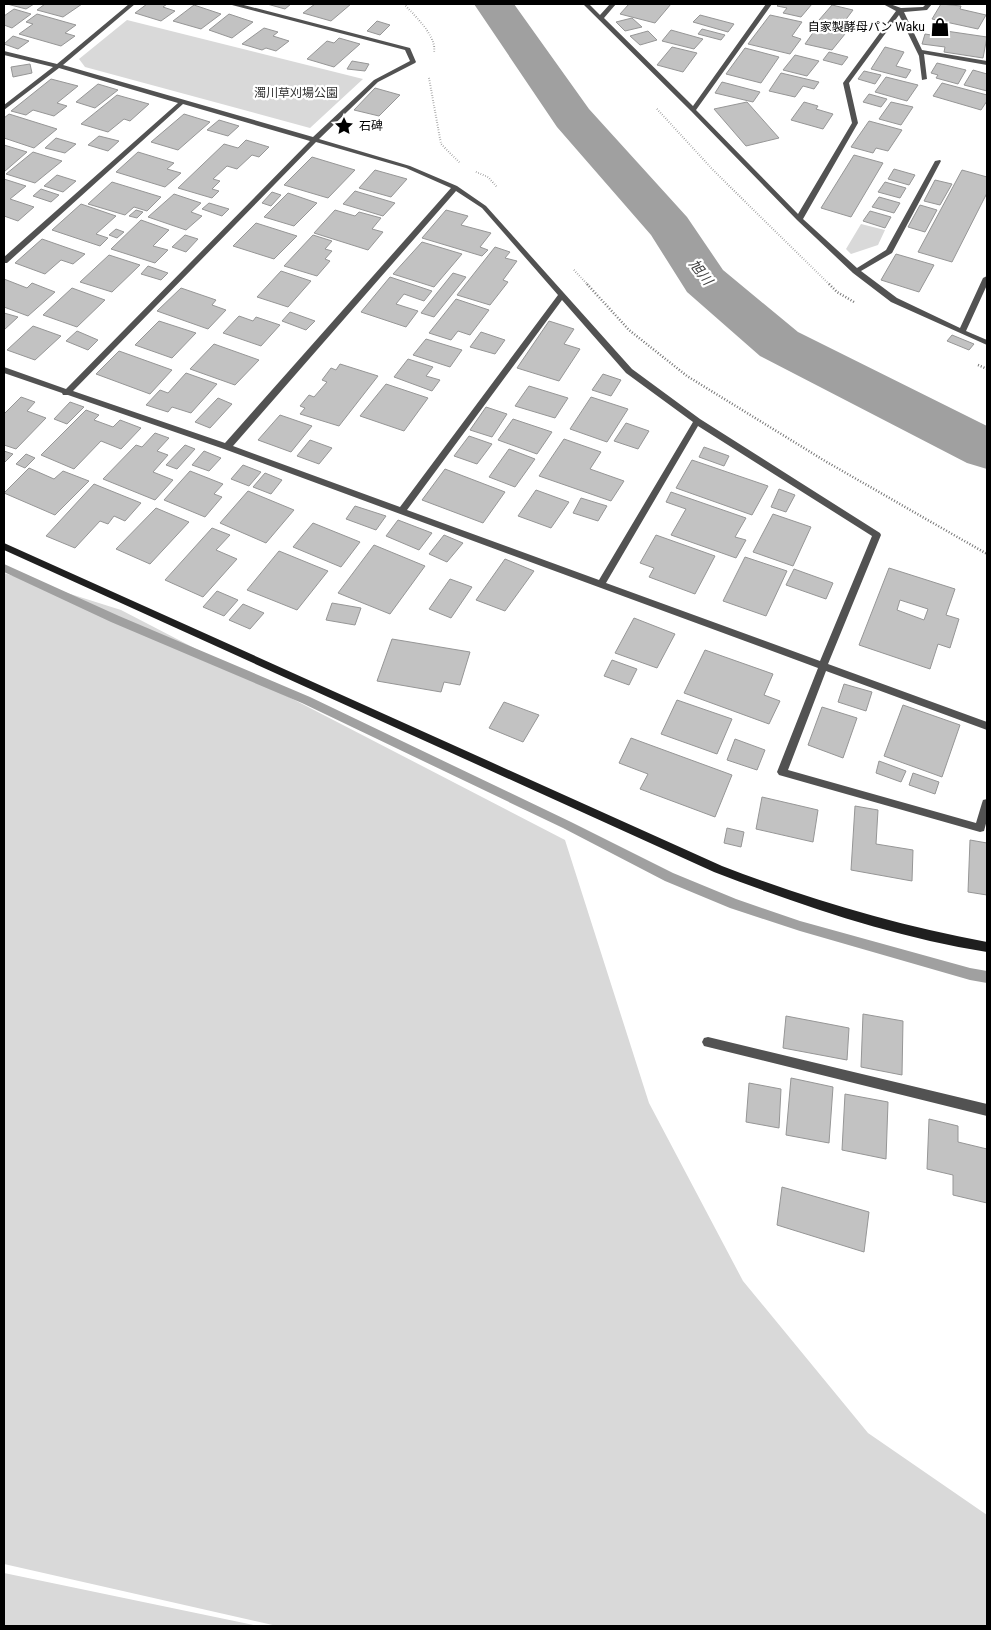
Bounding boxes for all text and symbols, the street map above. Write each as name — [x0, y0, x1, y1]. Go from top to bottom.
shop icon: 自家製酵母パン Waku — [929, 16, 951, 38]
place label: 自家製酵母パン Waku — [808, 20, 925, 34]
park label: 濁川草刈場公園 — [254, 86, 338, 100]
place icon: 石碑 — [333, 115, 355, 137]
place label: 石碑 — [359, 119, 383, 133]
water label: 旭川 — [686, 256, 717, 290]

